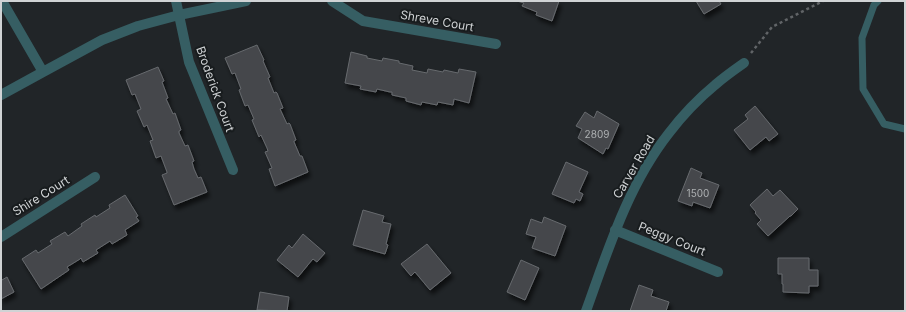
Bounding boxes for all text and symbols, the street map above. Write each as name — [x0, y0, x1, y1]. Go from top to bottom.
street label: Shreve Court — [399, 7, 475, 34]
street label: Broderick Court — [193, 44, 238, 134]
house number: 2809 — [585, 128, 609, 140]
street label: Carver Road — [609, 132, 658, 201]
street label: Shire Court — [10, 172, 72, 219]
house number: 1500 — [687, 187, 709, 199]
street label: Peggy Court — [636, 218, 708, 259]

